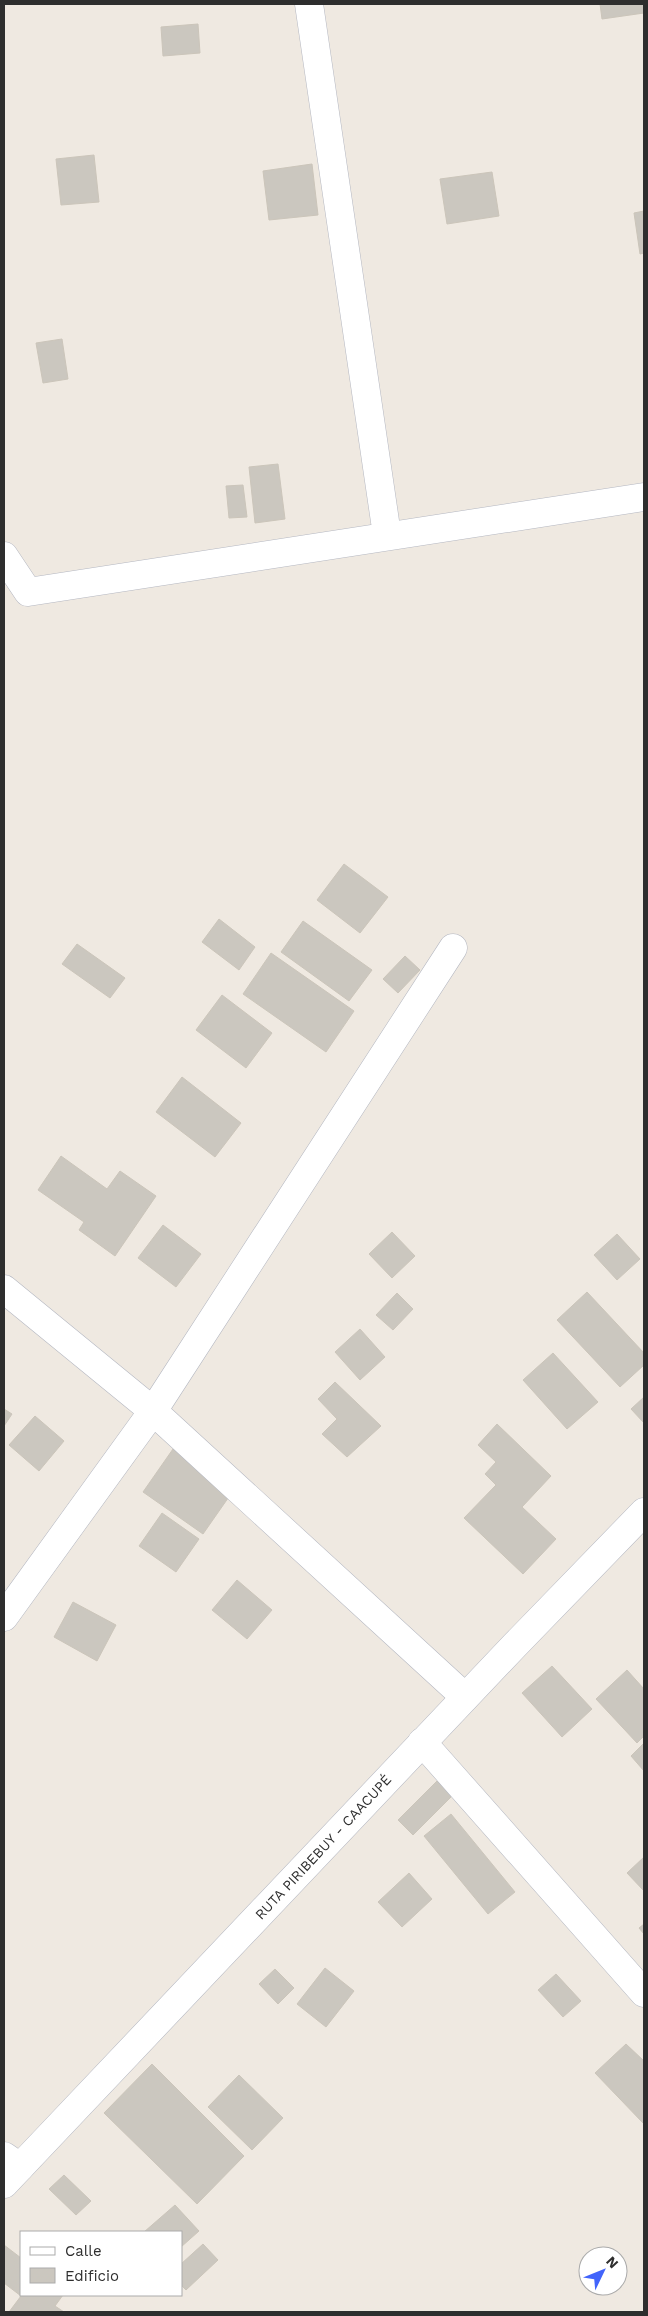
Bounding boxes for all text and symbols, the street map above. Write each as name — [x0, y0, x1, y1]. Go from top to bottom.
street label: RUTA PIRIBEBUY - CAACUPÉ — [252, 1771, 394, 1923]
legend — [20, 2231, 182, 2296]
text: Calle — [65, 2242, 102, 2260]
north arrow — [578, 2246, 628, 2296]
text: N — [603, 2253, 622, 2271]
text: Edificio — [65, 2267, 119, 2285]

